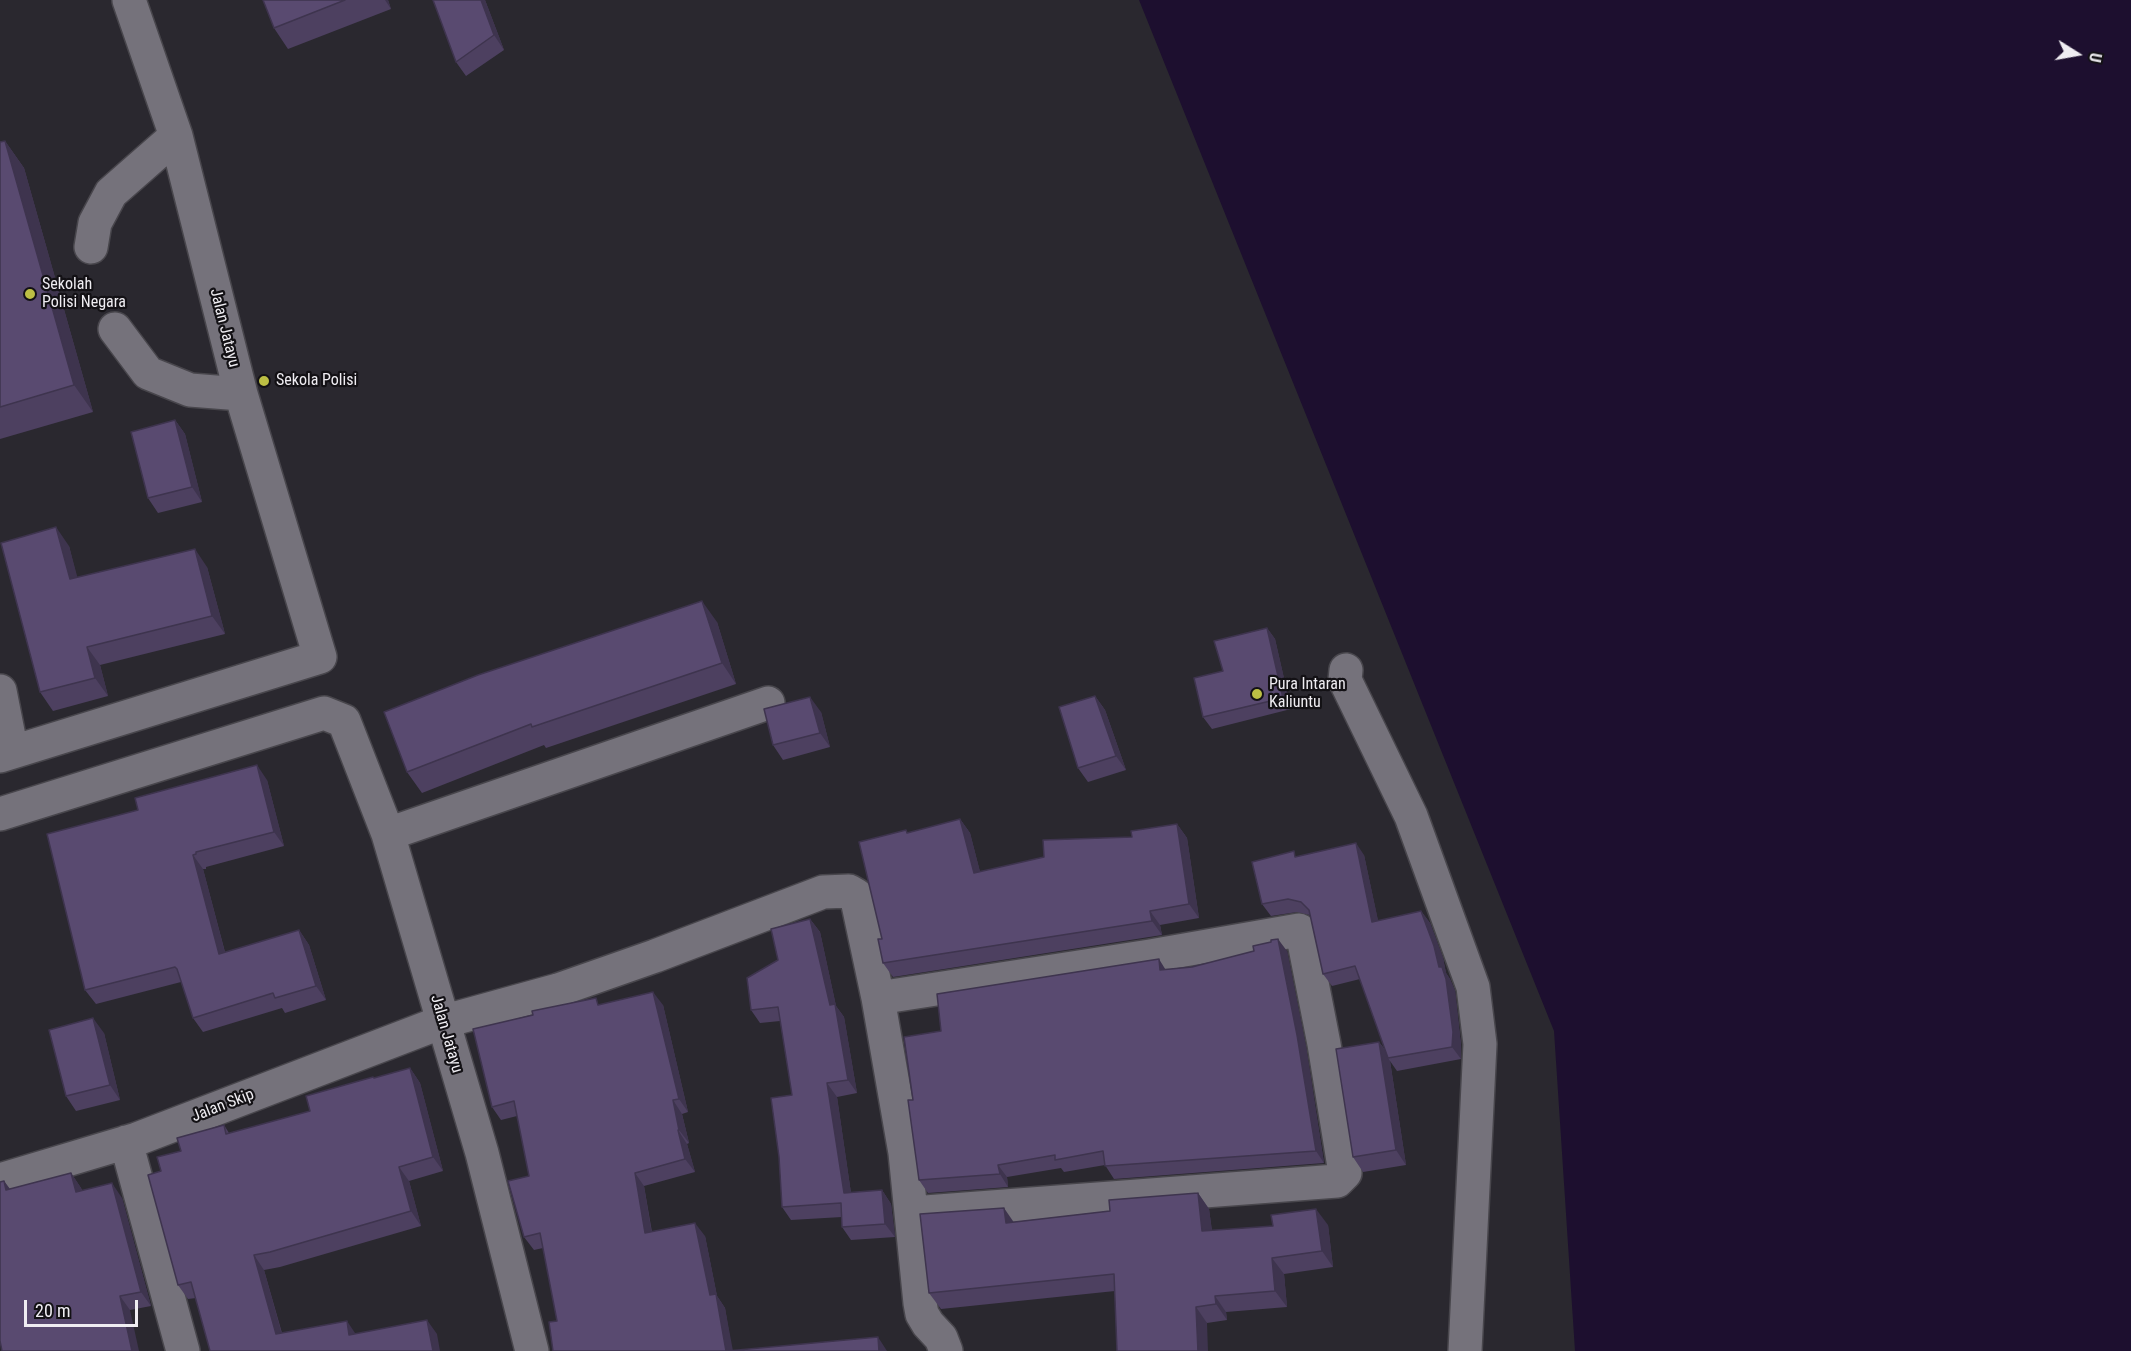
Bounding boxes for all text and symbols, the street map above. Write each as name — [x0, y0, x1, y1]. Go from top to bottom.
north arrow — [2047, 24, 2107, 84]
text: U — [2085, 51, 2105, 64]
place label: Sekolah Polisi Negara — [42, 275, 126, 313]
marker: Sekolah Polisi Negara — [23, 287, 37, 301]
street label: Jalan Jatayu — [205, 287, 243, 369]
place label: Sekola Polisi — [276, 371, 357, 391]
marker: Sekola Polisi — [257, 374, 271, 388]
place label: Pura Intaran Kaliuntu — [1269, 675, 1346, 713]
marker: Pura Intaran Kaliuntu — [1250, 687, 1264, 701]
street label: Jalan Jatayu — [426, 993, 466, 1075]
street label: Jalan Skip — [189, 1085, 257, 1127]
scale bar — [27, 1288, 141, 1326]
text: 20 m — [35, 1300, 70, 1321]

